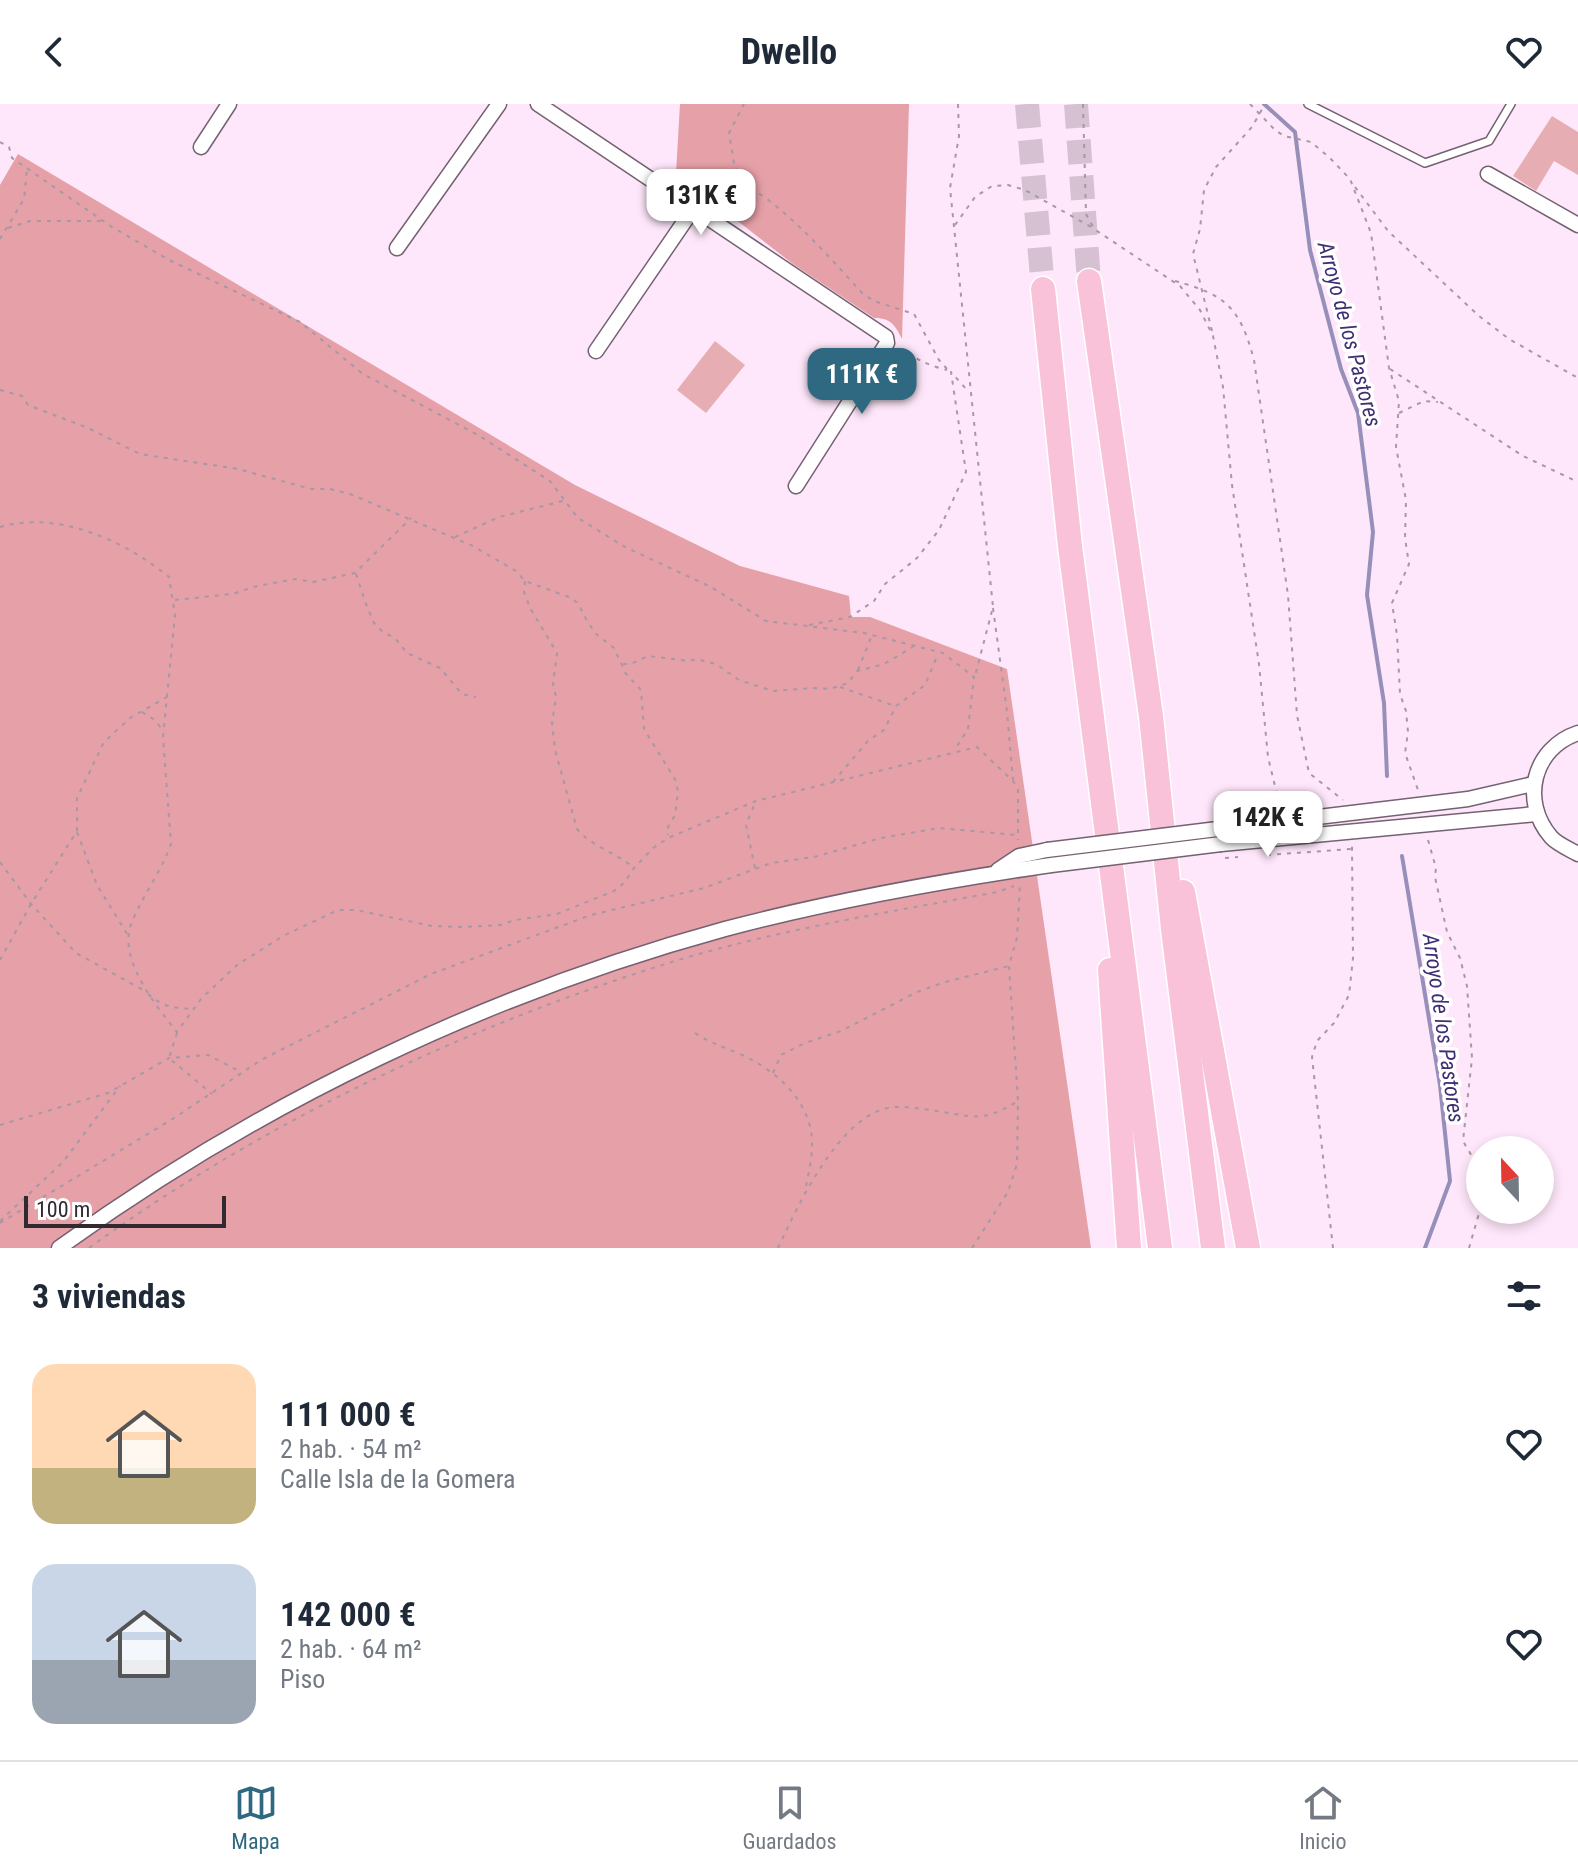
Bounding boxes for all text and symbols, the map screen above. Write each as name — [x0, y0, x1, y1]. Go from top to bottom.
icon: back — [32, 30, 76, 74]
icon: heart — [1502, 30, 1546, 74]
text: Dwello — [741, 31, 837, 73]
pin: 131K € — [636, 169, 766, 237]
text: 131K € — [665, 180, 737, 210]
water label: Arroyo de los Pastores — [1313, 238, 1386, 429]
pin: 111K € — [797, 348, 927, 416]
text: 111K € — [826, 359, 898, 389]
pin: 142K € — [1203, 791, 1333, 859]
text: 142K € — [1232, 802, 1304, 832]
water label: Arroyo de los Pastores — [1418, 931, 1469, 1124]
north arrow — [1466, 1136, 1554, 1224]
map controls — [1466, 1136, 1554, 1224]
scale bar — [24, 1192, 226, 1228]
text: 100 m — [36, 1197, 90, 1222]
icon: filters — [1502, 1274, 1546, 1318]
text: 3 viviendas — [32, 1276, 186, 1316]
text: 111 000 € — [280, 1394, 416, 1434]
icon: home — [96, 1396, 192, 1492]
icon: heart — [1502, 1422, 1546, 1466]
text: 2 hab. · 54 m² — [280, 1434, 422, 1464]
text: Calle Isla de la Gomera — [280, 1464, 516, 1494]
text: 142 000 € — [280, 1594, 416, 1634]
icon: home — [96, 1596, 192, 1692]
icon: heart — [1502, 1622, 1546, 1666]
text: 2 hab. · 64 m² — [280, 1634, 422, 1664]
text: Piso — [280, 1664, 325, 1694]
tab: Mapa — [231, 1781, 280, 1854]
tab: Guardados — [742, 1781, 837, 1854]
tab: Inicio — [1299, 1781, 1347, 1854]

